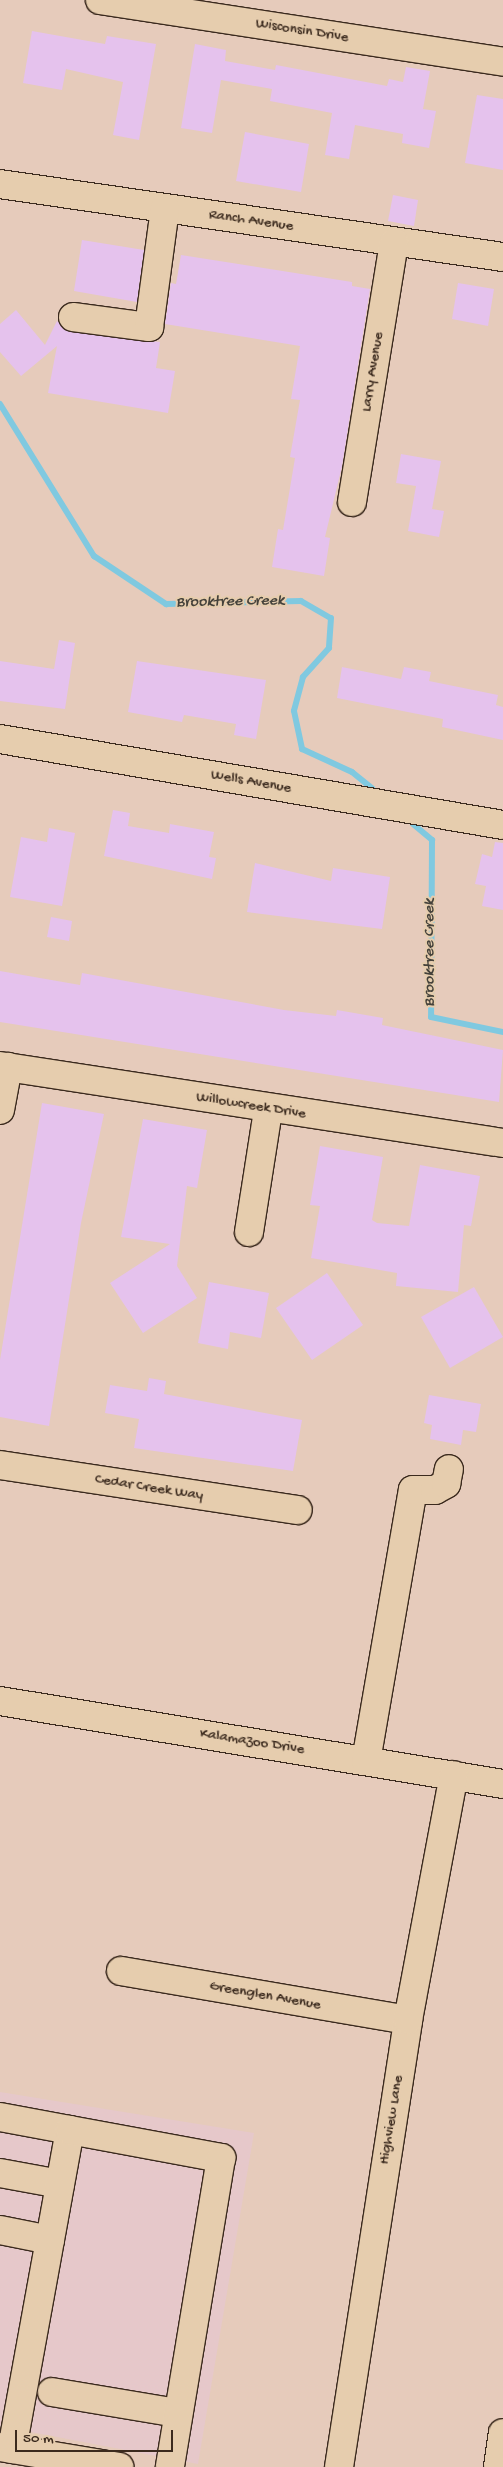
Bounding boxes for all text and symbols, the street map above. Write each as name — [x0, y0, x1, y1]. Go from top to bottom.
street label: Wisconsin Drive — [254, 15, 350, 47]
street label: Ranch Avenue — [208, 206, 294, 236]
street label: Larry Avenue — [358, 331, 388, 413]
water label: Brooktree Creek — [176, 592, 284, 614]
street label: Wells Avenue — [209, 766, 293, 798]
water label: Brooktree Creek — [421, 899, 441, 1007]
street label: Willowcreek Drive — [195, 1088, 307, 1124]
street label: Cedar Creek Way — [94, 1471, 204, 1505]
street label: Kalamazoo Drive — [198, 1725, 306, 1759]
street label: Greenglen Avenue — [208, 1977, 322, 2015]
street label: Highview Lane — [376, 2074, 408, 2166]
scale bar — [18, 2420, 175, 2452]
text: 50 m — [23, 2430, 54, 2448]

